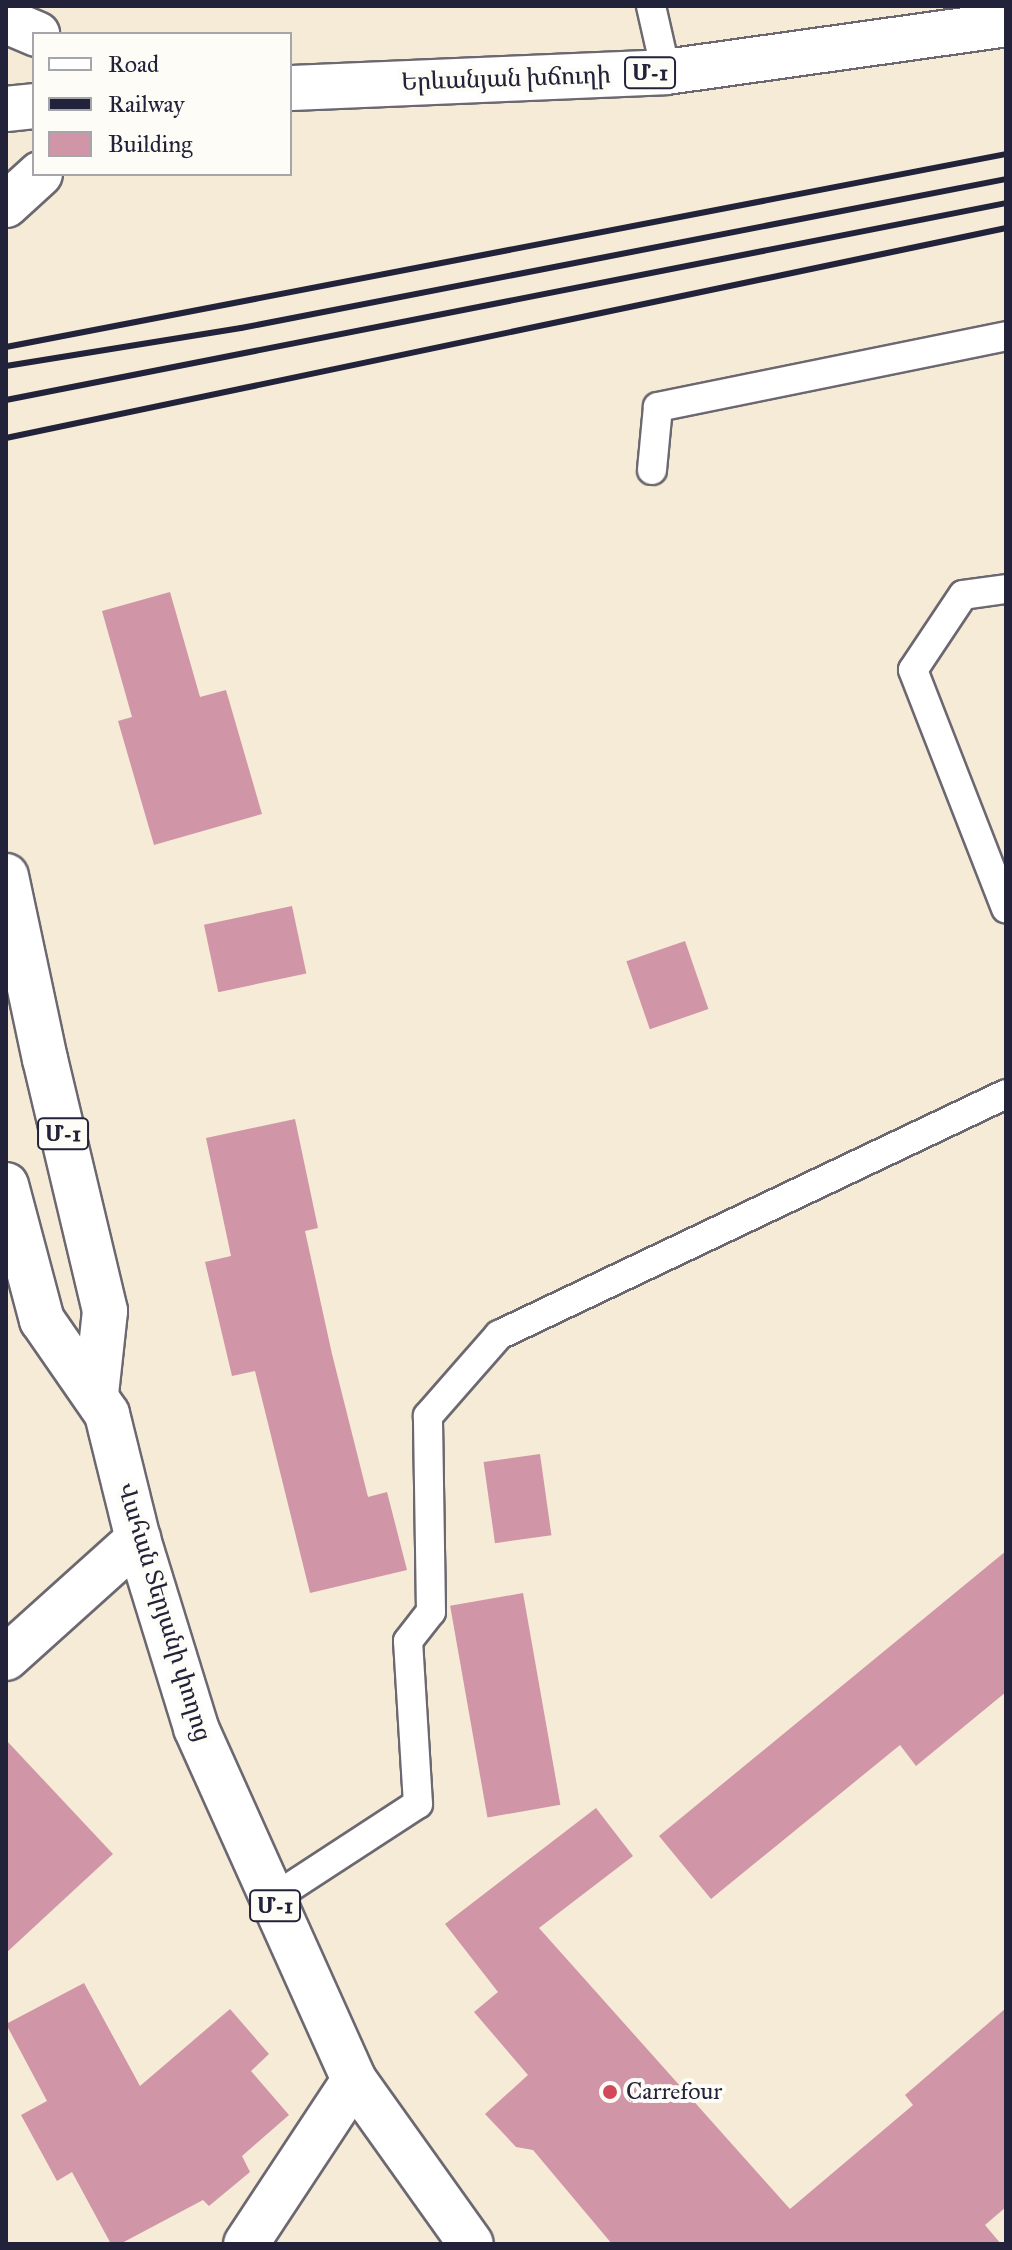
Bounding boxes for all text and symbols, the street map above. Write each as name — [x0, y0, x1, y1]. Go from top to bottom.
legend — [32, 32, 292, 176]
text: Road — [108, 49, 159, 79]
road number: Մ-1 — [624, 55, 676, 91]
street label: Երևանյան խճուղի — [401, 61, 611, 97]
text: Railway — [108, 89, 185, 119]
text: Building — [108, 129, 193, 159]
road number: Մ-1 — [37, 1116, 89, 1152]
street label: Վահան Տերյանի փողոց — [111, 1479, 217, 1745]
road number: Մ-1 — [249, 1888, 301, 1924]
place label: Carrefour — [626, 2078, 722, 2106]
marker: Carrefour — [601, 2083, 619, 2101]

